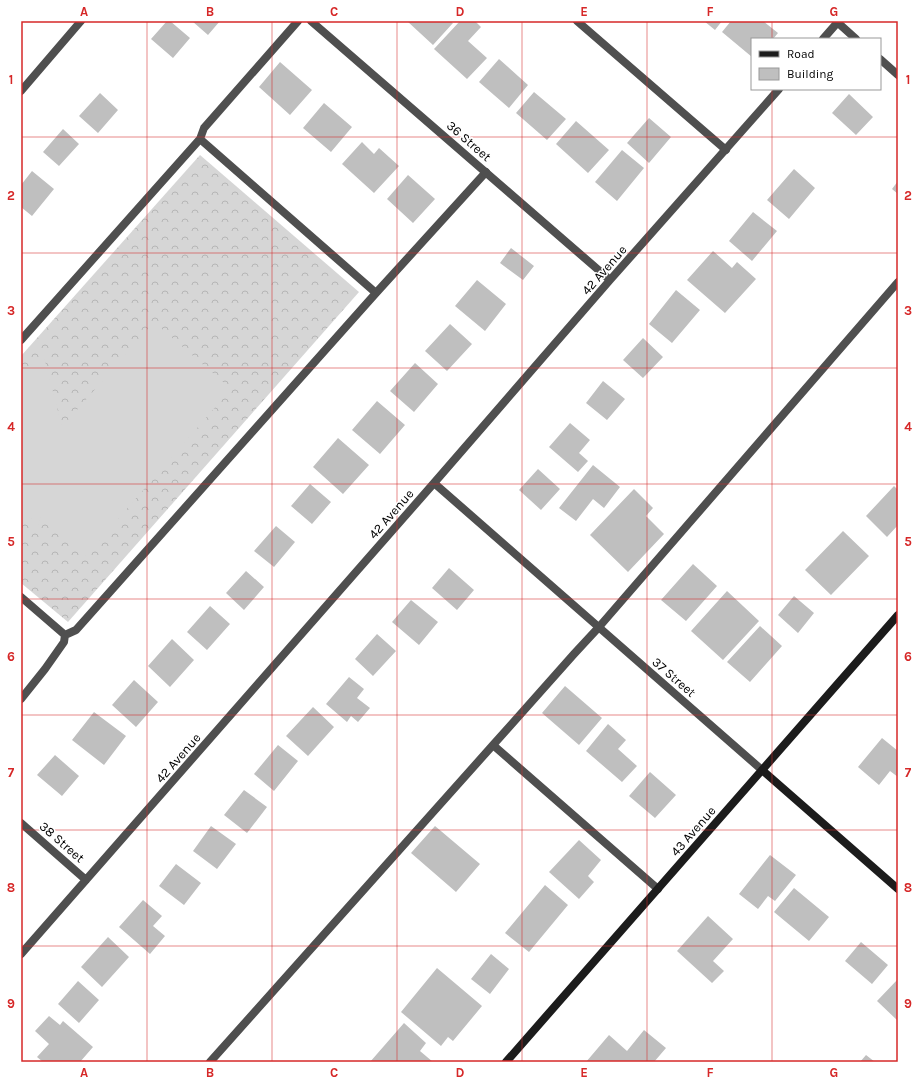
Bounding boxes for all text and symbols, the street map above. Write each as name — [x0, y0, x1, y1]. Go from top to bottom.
text: A — [80, 4, 88, 19]
text: B — [206, 4, 214, 19]
text: C — [330, 4, 338, 19]
text: D — [456, 4, 465, 19]
text: E — [580, 4, 588, 19]
text: F — [706, 4, 714, 19]
text: G — [830, 4, 838, 19]
legend — [751, 38, 881, 90]
text: Road — [787, 47, 815, 61]
text: Building — [787, 67, 834, 81]
text: 1 — [9, 72, 13, 87]
text: 1 — [906, 72, 910, 87]
street label: 36 Street — [444, 118, 494, 164]
text: 2 — [7, 188, 15, 203]
text: 2 — [904, 188, 912, 203]
street label: 42 Avenue — [578, 242, 630, 298]
text: 3 — [7, 303, 15, 318]
text: 3 — [904, 303, 912, 318]
text: 4 — [7, 419, 15, 434]
text: 4 — [904, 419, 912, 434]
street label: 42 Avenue — [365, 486, 417, 542]
text: 5 — [7, 534, 15, 549]
text: 5 — [904, 534, 912, 549]
text: 6 — [7, 649, 15, 664]
text: 6 — [904, 649, 912, 664]
street label: 37 Street — [649, 654, 699, 700]
street label: 42 Avenue — [152, 730, 204, 786]
text: 7 — [8, 765, 15, 780]
text: 7 — [905, 765, 912, 780]
street label: 43 Avenue — [667, 803, 719, 859]
street label: 38 Street — [37, 818, 88, 866]
text: 8 — [7, 880, 15, 895]
text: 8 — [904, 880, 912, 895]
text: 9 — [7, 996, 15, 1011]
text: 9 — [904, 996, 912, 1011]
text: A — [80, 1065, 88, 1080]
text: B — [206, 1065, 214, 1080]
text: C — [330, 1065, 338, 1080]
text: D — [456, 1065, 465, 1080]
text: E — [580, 1065, 588, 1080]
text: F — [706, 1065, 714, 1080]
text: G — [830, 1065, 838, 1080]

